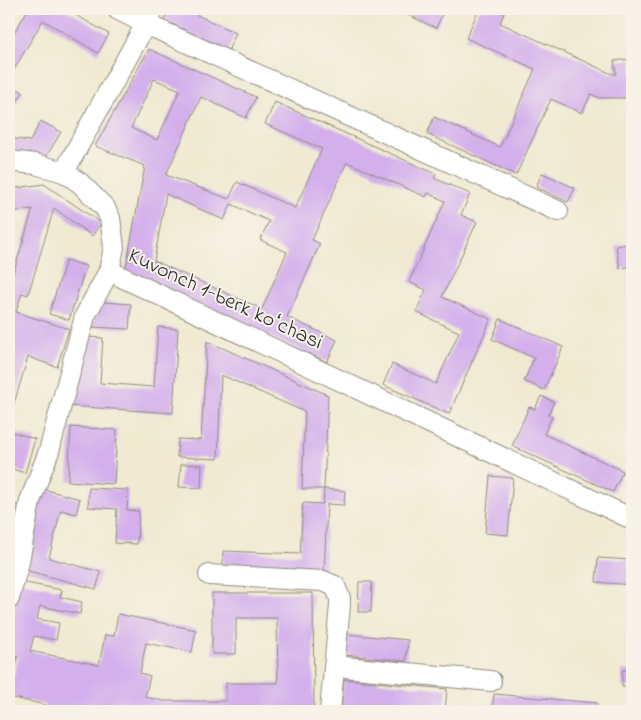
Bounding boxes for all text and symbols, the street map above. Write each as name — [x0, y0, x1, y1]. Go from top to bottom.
street label: Kuvonch 1-berk koʻchasi — [122, 241, 328, 359]

